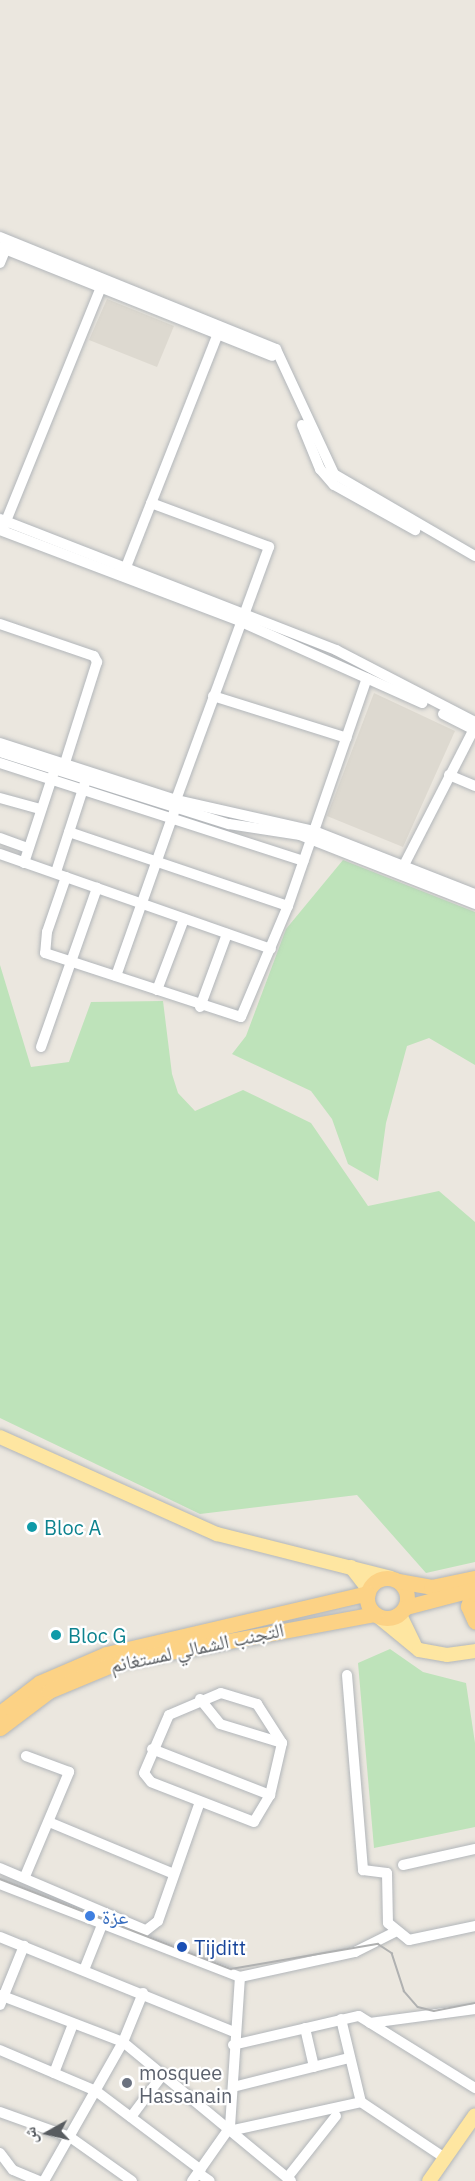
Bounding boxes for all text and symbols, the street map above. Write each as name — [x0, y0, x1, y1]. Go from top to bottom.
place label: Bloc A — [44, 1515, 101, 1539]
marker: Bloc A — [25, 1520, 39, 1534]
street label: التجنب الشمالي لمستغانم — [108, 1617, 286, 1677]
place label: Bloc G — [68, 1623, 126, 1647]
marker: Bloc G — [49, 1628, 63, 1642]
place label: عزة — [102, 1904, 128, 1928]
marker: عزة — [83, 1909, 97, 1923]
place label: Tijditt — [194, 1935, 246, 1959]
marker: Tijditt — [175, 1940, 189, 1954]
place label: mosquee Hassanain — [139, 2060, 232, 2107]
marker: mosquee Hassanain — [120, 2076, 134, 2090]
north arrow — [18, 2103, 78, 2163]
text: ش — [19, 2126, 41, 2145]

